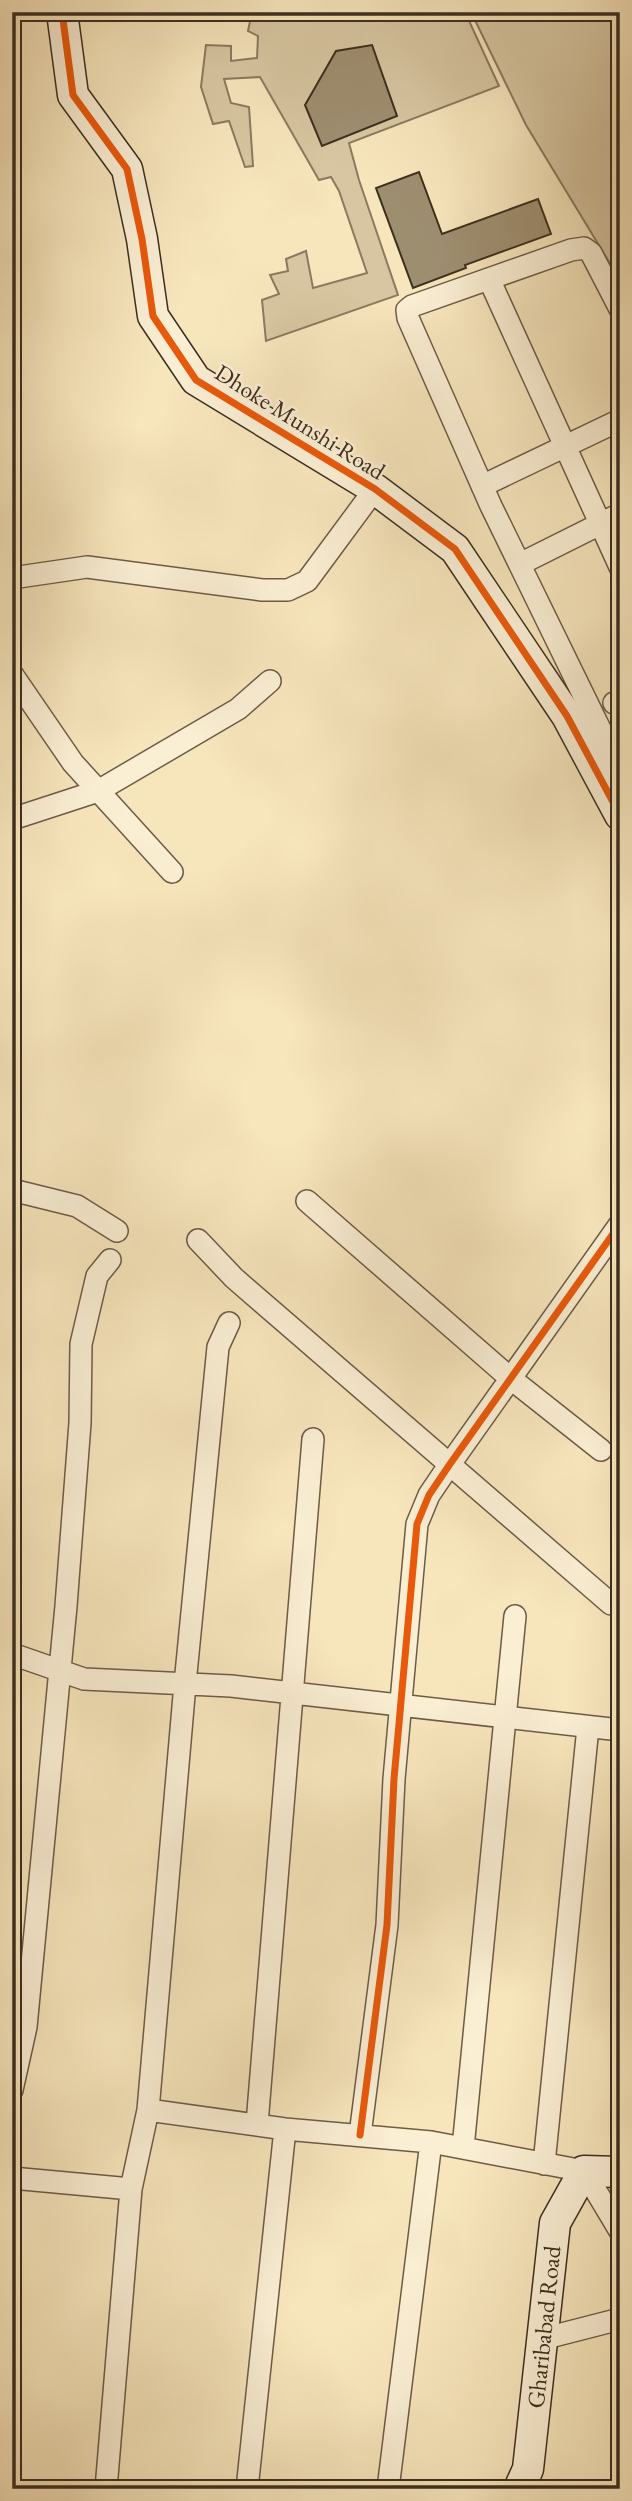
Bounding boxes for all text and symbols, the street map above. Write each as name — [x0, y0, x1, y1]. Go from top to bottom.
street label: Dhoke Munshi Road — [209, 357, 392, 487]
street label: Gharibabad Road — [520, 2243, 568, 2410]

